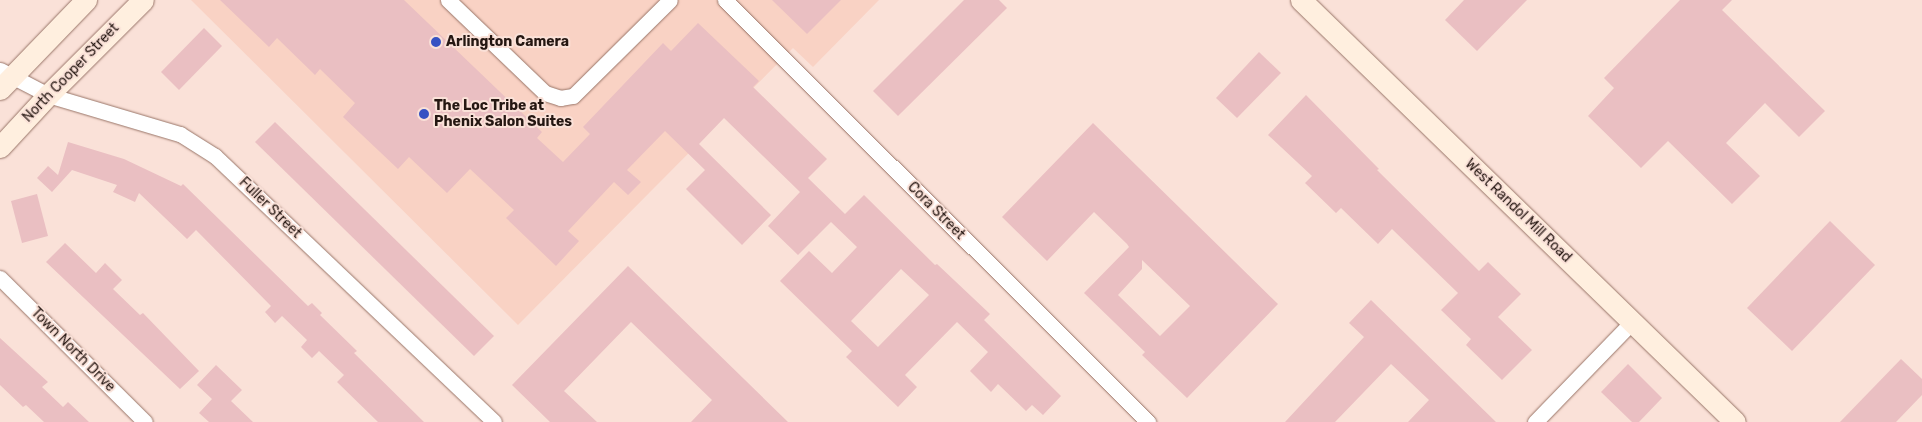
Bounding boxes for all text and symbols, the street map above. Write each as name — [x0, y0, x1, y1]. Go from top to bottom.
street label: North Cooper Street — [19, 20, 123, 126]
place label: Arlington Camera — [446, 34, 569, 50]
marker: Arlington Camera — [430, 36, 442, 48]
place label: The Loc Tribe at Phenix Salon Suites — [434, 98, 572, 130]
marker: The Loc Tribe at Phenix Salon Suites — [418, 108, 430, 120]
street label: West Randol Mill Road — [1461, 156, 1575, 266]
street label: Fuller Street — [235, 174, 305, 242]
street label: Cora Street — [904, 179, 968, 243]
street label: Town North Drive — [27, 304, 119, 396]

